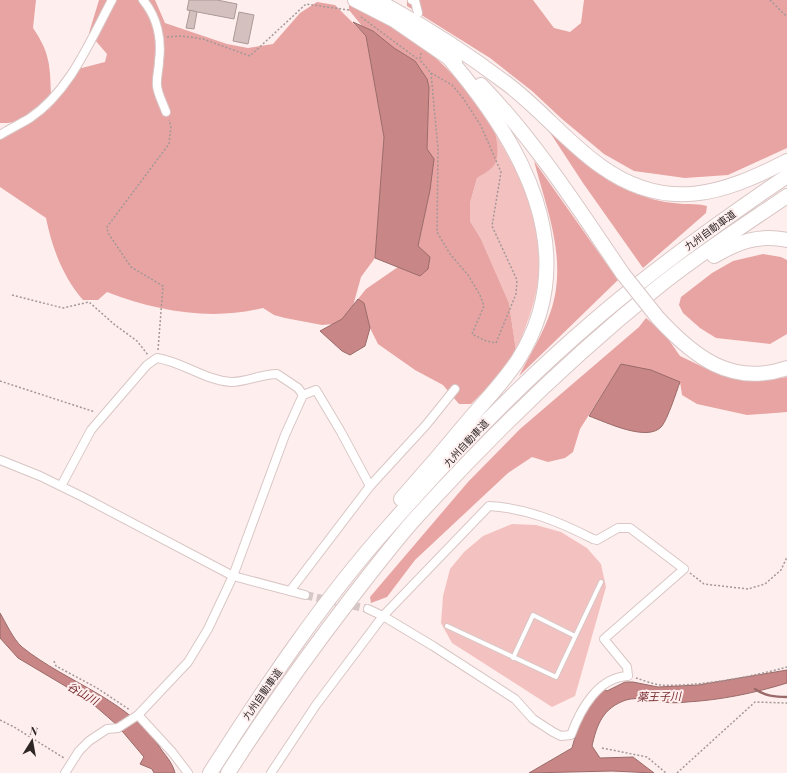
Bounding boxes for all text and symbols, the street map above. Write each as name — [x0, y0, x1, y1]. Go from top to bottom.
street label: 九州自動車道 — [682, 207, 738, 253]
street label: 九州自動車道 — [440, 416, 492, 470]
street label: 九州自動車道 — [239, 665, 285, 723]
water label: 谷山川 — [65, 678, 102, 708]
water label: 薬王子川 — [637, 688, 682, 704]
north arrow — [12, 721, 52, 761]
text: N — [29, 723, 39, 739]

